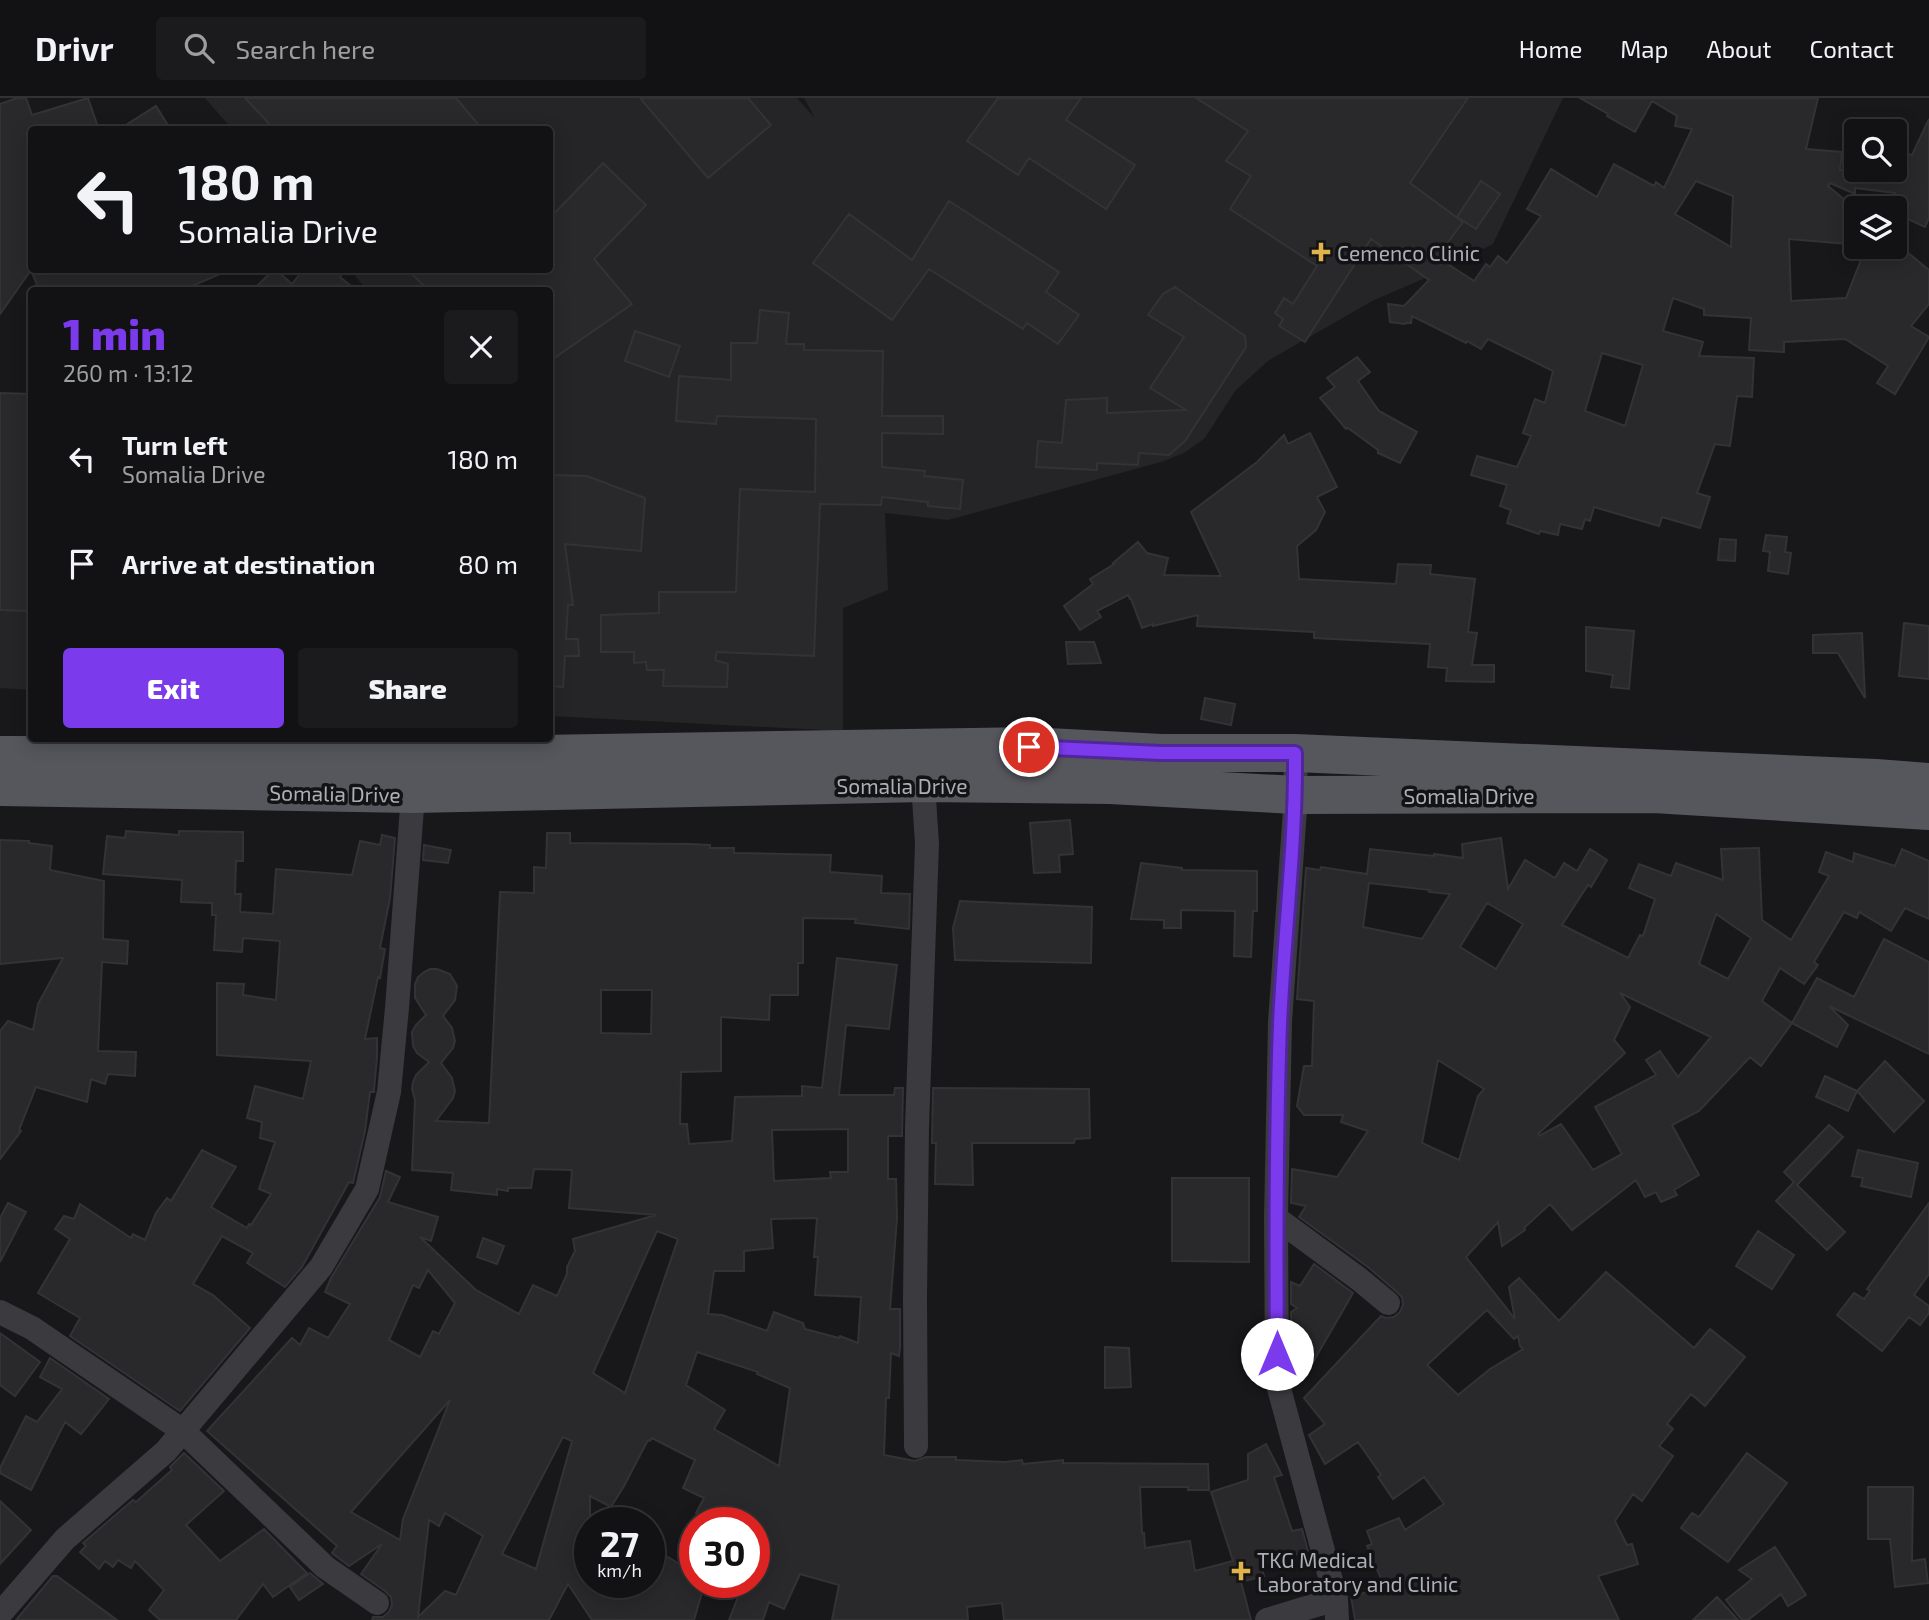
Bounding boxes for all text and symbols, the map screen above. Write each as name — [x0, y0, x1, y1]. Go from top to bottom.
search box — [156, 17, 646, 80]
text: Drivr — [35, 28, 114, 68]
icon: search — [180, 29, 218, 67]
text: Search here — [236, 33, 375, 64]
text: Home — [1519, 34, 1582, 63]
text: Map — [1620, 34, 1668, 63]
text: About — [1706, 34, 1772, 63]
text: Contact — [1810, 34, 1894, 63]
map controls — [1844, 119, 1907, 259]
button: search — [1844, 119, 1907, 182]
text: 180 m — [178, 151, 314, 210]
icon: left — [63, 154, 154, 245]
button: layers — [1844, 196, 1907, 259]
text: Somalia Drive — [178, 211, 378, 249]
place label: Cemenco Clinic — [1337, 240, 1480, 265]
marker: Cemenco Clinic — [1311, 242, 1331, 262]
text: 1 min — [63, 308, 166, 358]
button: close — [444, 310, 518, 384]
text: 260 m · 13:12 — [63, 359, 193, 387]
text: Turn left — [122, 429, 228, 460]
icon: left — [63, 440, 101, 478]
text: 180 m — [448, 443, 518, 474]
text: Somalia Drive — [122, 460, 266, 488]
icon: arrive — [63, 545, 101, 583]
text: Arrive at destination — [122, 548, 375, 579]
text: 80 m — [458, 548, 518, 579]
button: Exit — [63, 648, 284, 728]
button: Share — [298, 648, 518, 728]
pin — [999, 717, 1059, 777]
icon: arrive — [1010, 728, 1048, 766]
street label: Somalia Drive — [836, 773, 968, 798]
street label: Somalia Drive — [269, 779, 401, 807]
street label: Somalia Drive — [1403, 783, 1535, 808]
position arrow — [1240, 1317, 1314, 1391]
speed limit sign: 30 — [679, 1507, 770, 1598]
text: 27 — [600, 1522, 639, 1564]
place label: TKG Medical Laboratory and Clinic — [1257, 1547, 1458, 1596]
text: km/h — [597, 1559, 642, 1581]
marker: TKG Medical Laboratory and Clinic — [1231, 1561, 1251, 1581]

